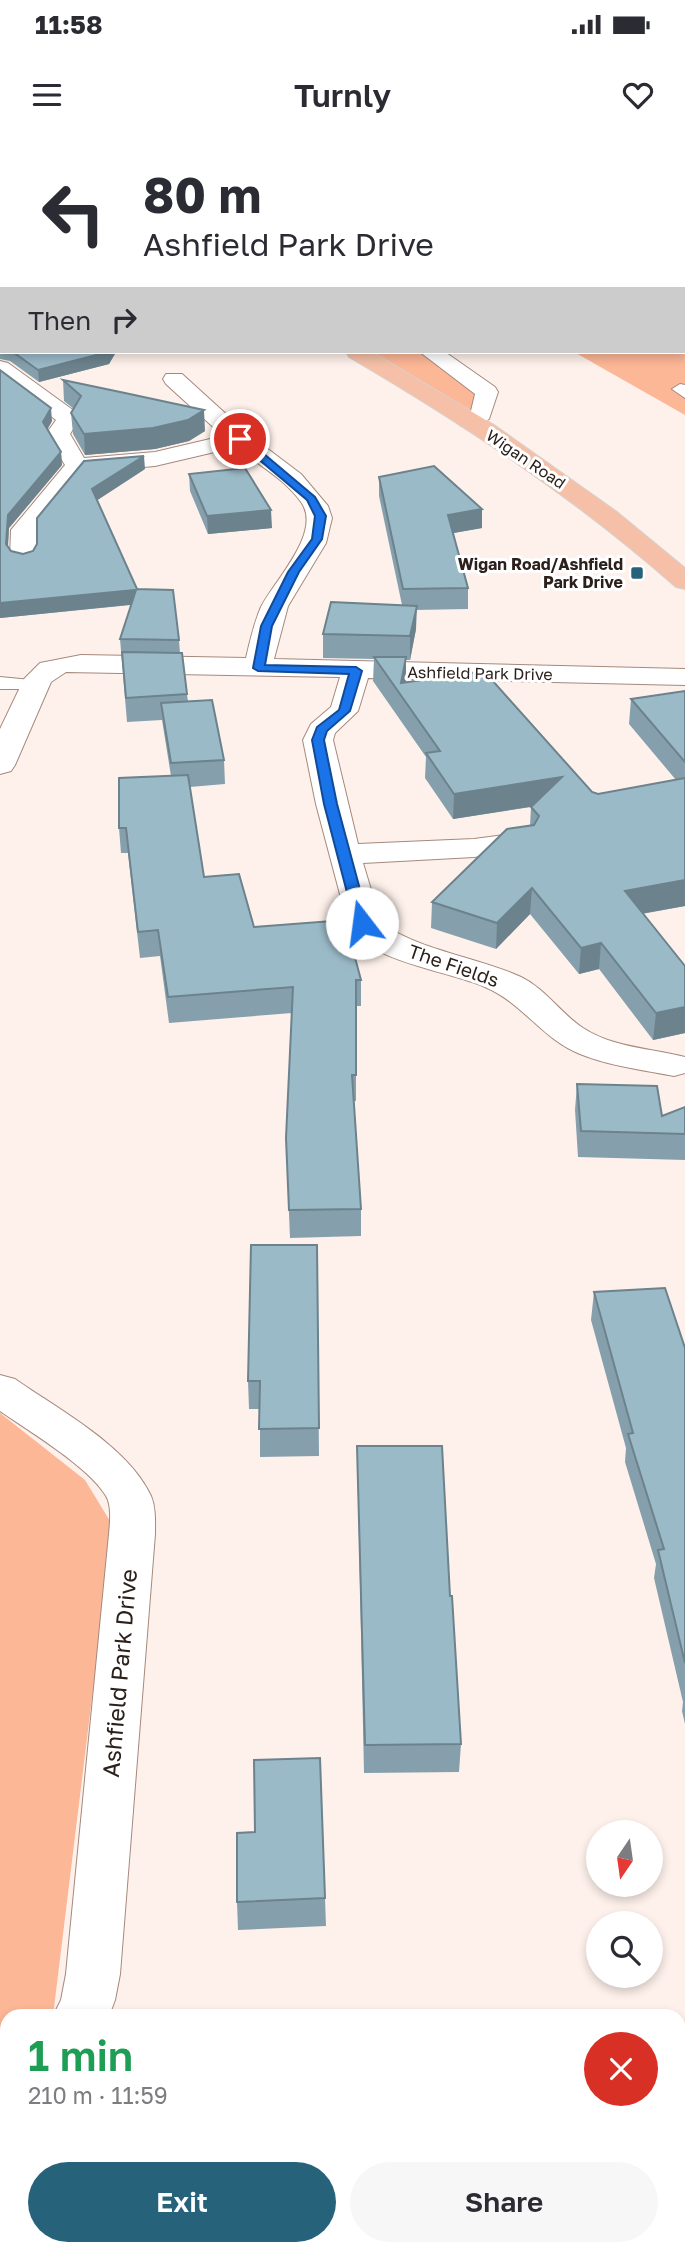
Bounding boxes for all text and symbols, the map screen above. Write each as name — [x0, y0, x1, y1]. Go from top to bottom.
text: 11:58 — [35, 9, 103, 40]
icon: menu — [28, 76, 66, 114]
text: Turnly — [294, 76, 391, 114]
icon: heart — [619, 76, 657, 114]
text: 80 m — [143, 165, 261, 224]
icon: left — [28, 168, 119, 259]
text: Ashfield Park Drive — [143, 225, 434, 263]
icon: right — [105, 301, 143, 339]
text: Then — [28, 305, 91, 336]
pin — [210, 409, 270, 469]
icon: arrive — [221, 420, 259, 458]
street label: Wigan Road — [482, 425, 570, 493]
place label: Wigan Road/Ashfield Park Drive — [458, 554, 623, 592]
marker: Wigan Road/Ashfield Park Drive — [629, 565, 645, 581]
street label: Ashfield Park Drive — [407, 662, 553, 684]
position arrow — [325, 886, 399, 960]
street label: The Fields — [406, 939, 502, 991]
street label: Ashfield Park Drive — [96, 1568, 142, 1778]
north arrow — [586, 1820, 663, 1897]
map controls — [586, 1820, 663, 1988]
button: search — [586, 1911, 663, 1988]
text: 1 min — [28, 2030, 133, 2080]
button: close — [584, 2032, 658, 2106]
text: 210 m · 11:59 — [28, 2081, 168, 2109]
button: Exit — [28, 2162, 336, 2242]
button: Share — [350, 2162, 658, 2242]

